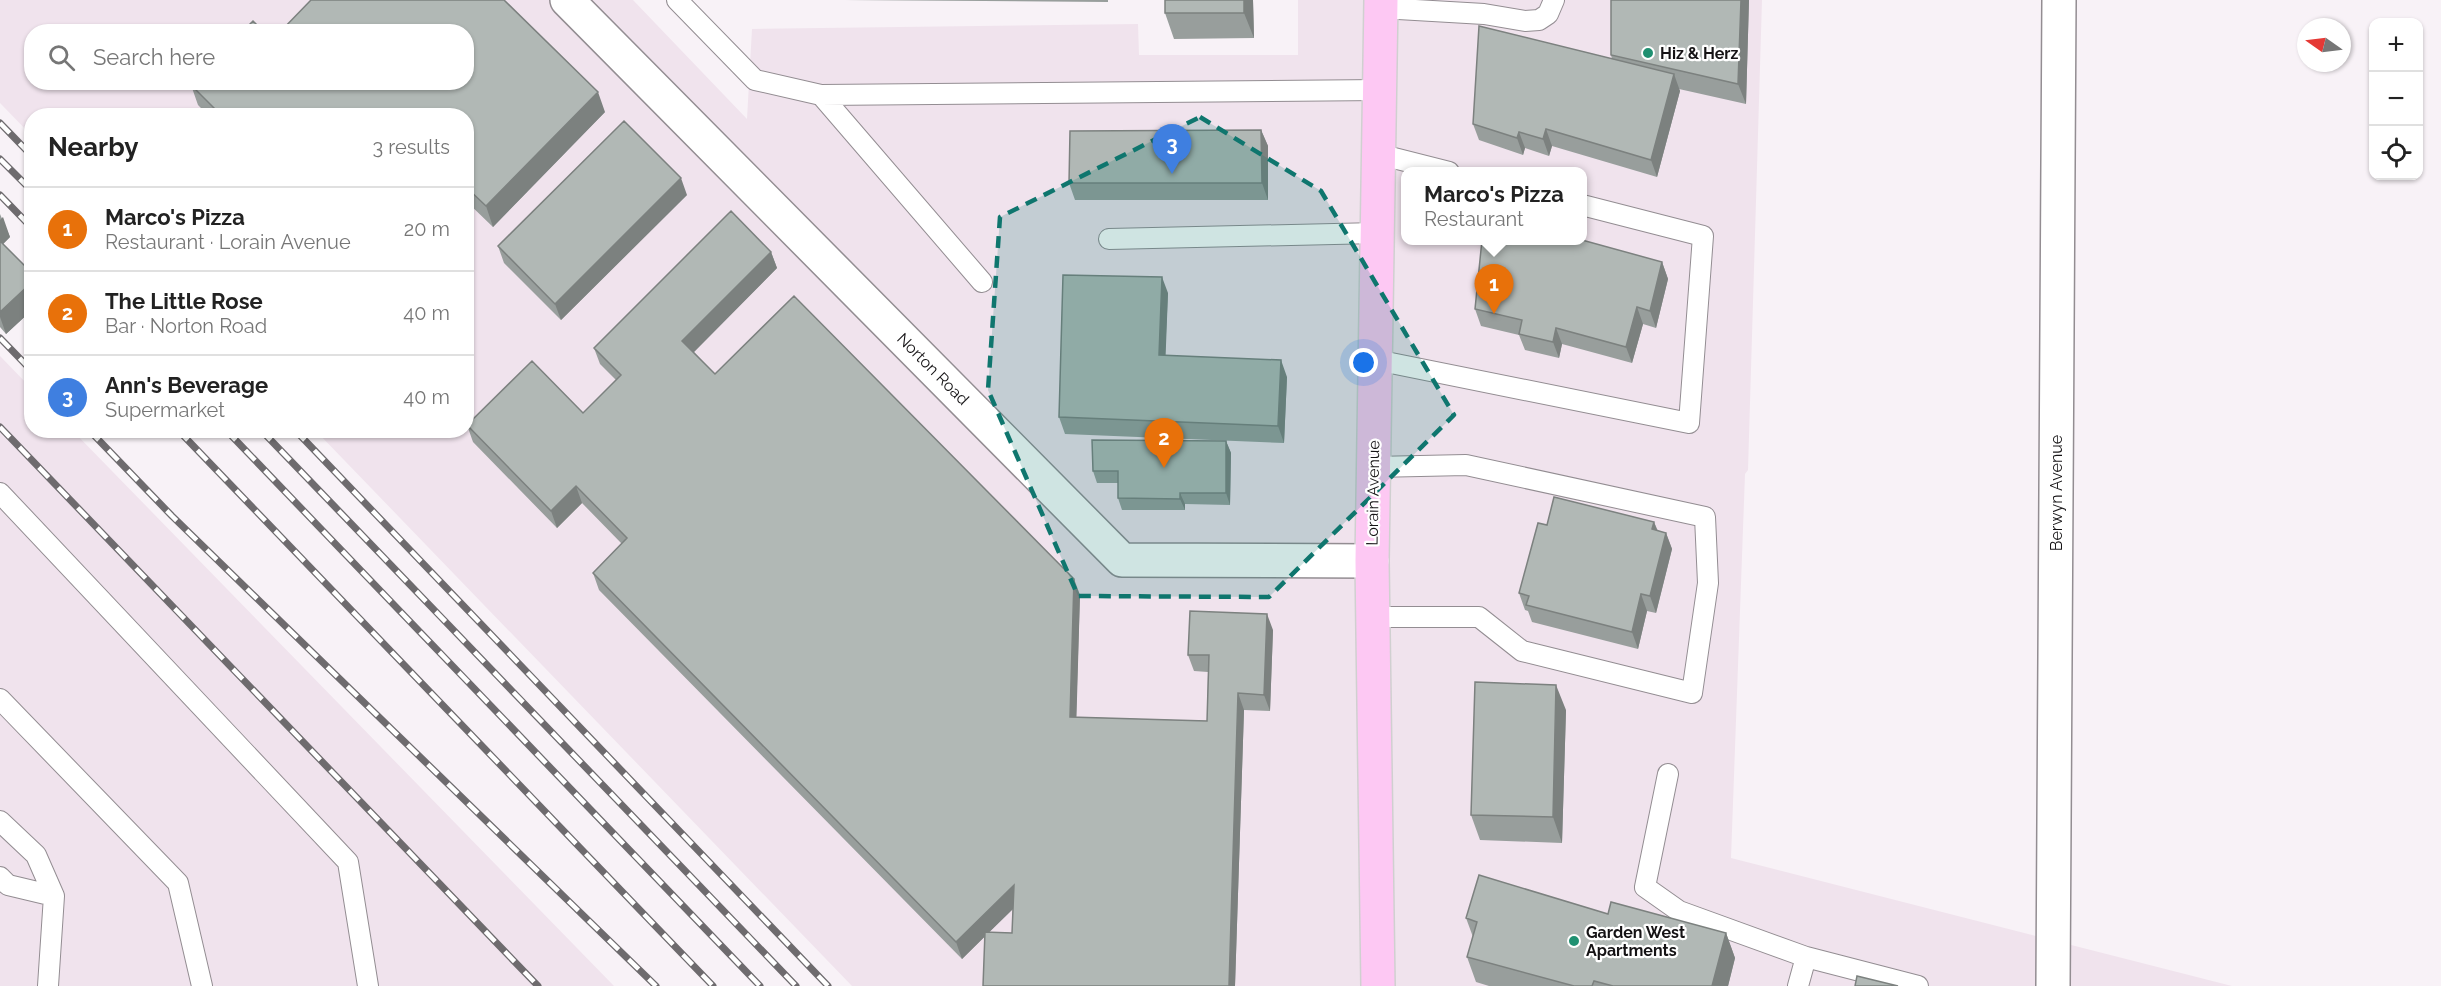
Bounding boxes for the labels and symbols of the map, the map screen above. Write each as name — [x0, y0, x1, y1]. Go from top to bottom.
north arrow — [2297, 18, 2351, 72]
place label: Hiz & Herz — [1660, 44, 1739, 63]
marker: Hiz & Herz — [1641, 46, 1655, 60]
pin: 3 — [1152, 124, 1192, 174]
pin: 1 — [1474, 264, 1514, 314]
street label: Norton Road — [893, 329, 973, 409]
your location — [1349, 348, 1378, 377]
pin: 2 — [1144, 418, 1184, 468]
street label: Berwyn Avenue — [2047, 435, 2066, 551]
street label: Lorain Avenue — [1363, 440, 1383, 546]
place label: Garden West Apartments — [1586, 923, 1685, 960]
marker: Garden West Apartments — [1567, 934, 1581, 948]

